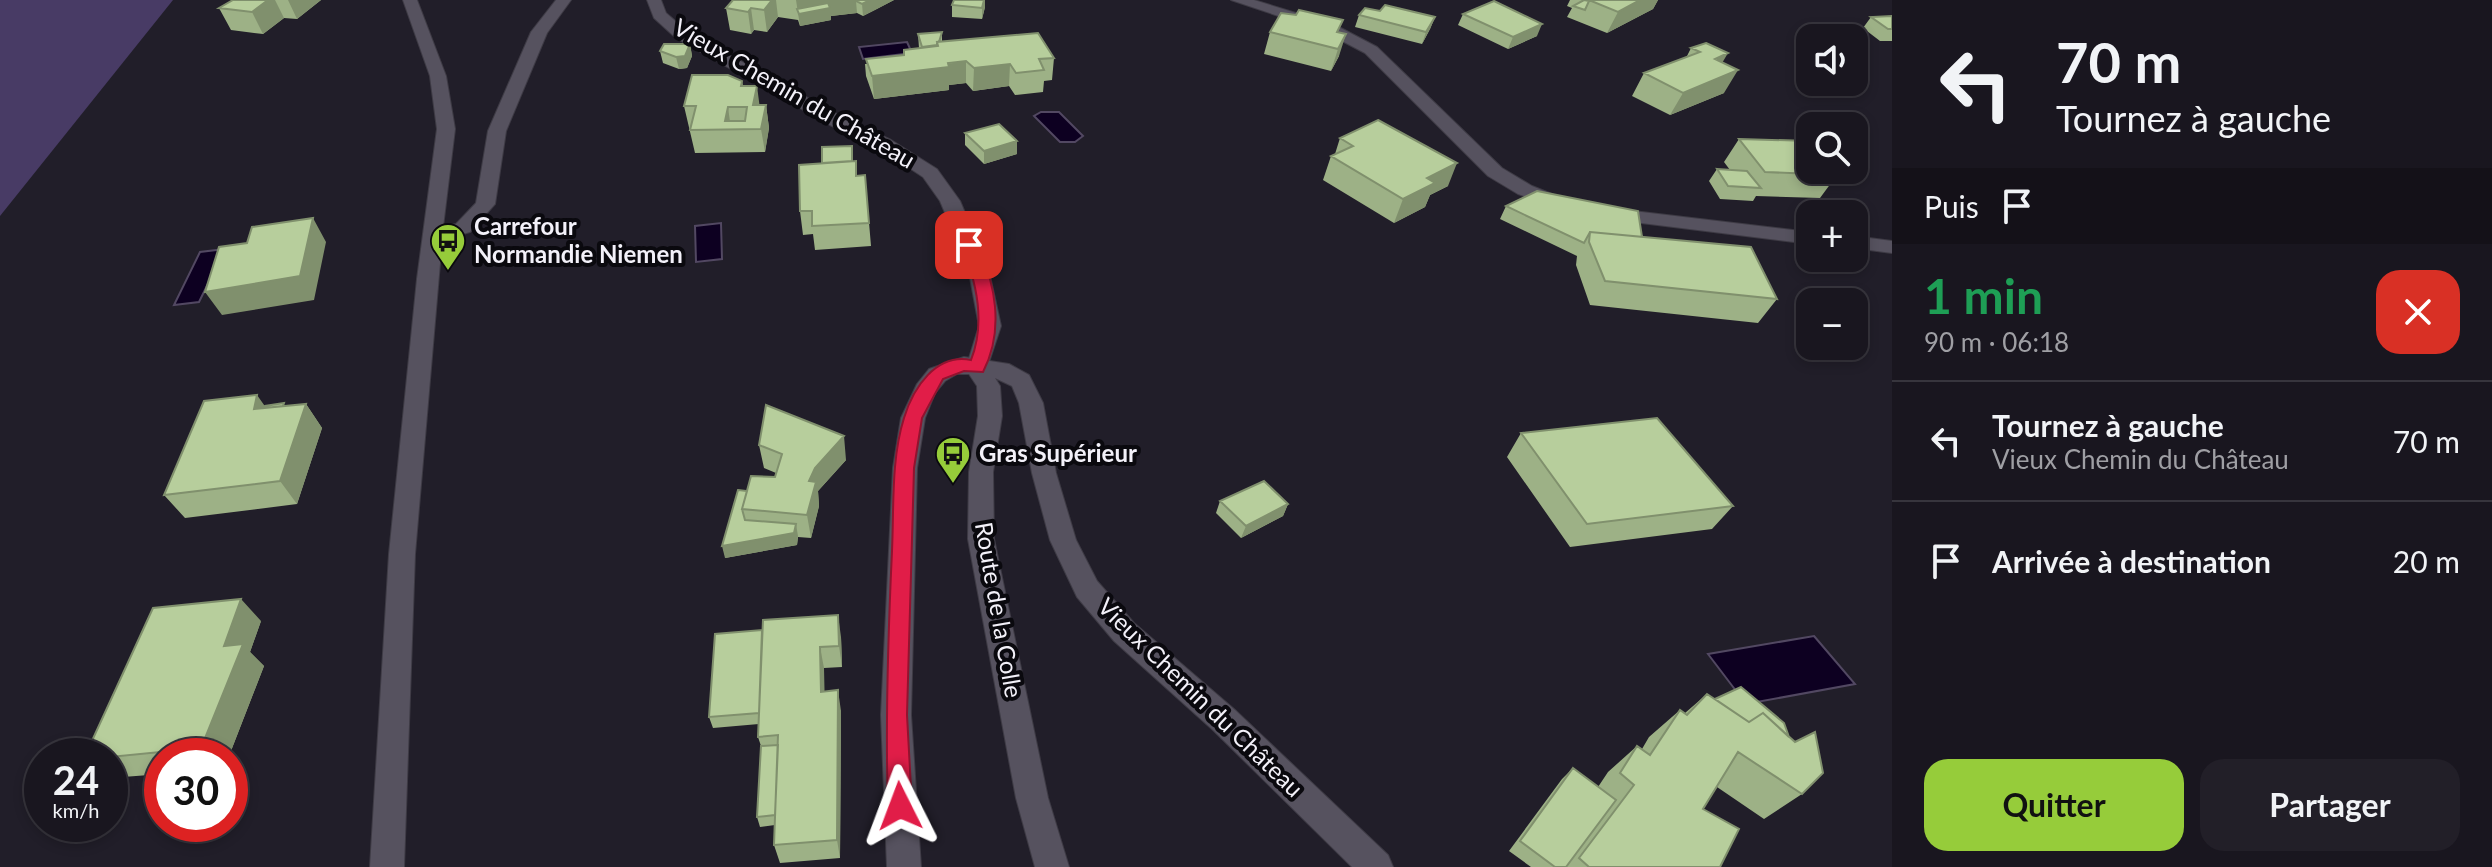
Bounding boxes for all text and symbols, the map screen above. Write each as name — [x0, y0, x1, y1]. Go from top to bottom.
street label: Vieux Chemin du Château — [669, 12, 921, 174]
map controls — [1796, 24, 1868, 360]
button: sound — [1796, 24, 1868, 96]
text: 70 m — [2056, 28, 2181, 95]
icon: left — [1924, 32, 2028, 136]
text: Tournez à gauche — [2056, 96, 2331, 140]
button: search — [1796, 112, 1868, 184]
icon: arrive — [1995, 184, 2039, 228]
text: Puis — [1924, 188, 1979, 224]
button: + — [1796, 200, 1868, 272]
place label: Carrefour Normandie Niemen — [474, 211, 683, 268]
pin — [935, 211, 1003, 279]
bus stop icon: Carrefour Normandie Niemen — [429, 222, 467, 272]
icon: arrive — [947, 223, 991, 267]
text: 1 min — [1924, 267, 2043, 324]
button: close — [2376, 270, 2460, 354]
button: − — [1796, 288, 1868, 360]
text: 90 m · 06:18 — [1924, 326, 2069, 358]
text: Tournez à gauche — [1992, 407, 2224, 443]
icon: left — [1924, 419, 1968, 463]
text: 70 m — [2393, 423, 2460, 459]
bus stop icon: Gras Supérieur — [934, 435, 972, 485]
place label: Gras Supérieur — [979, 438, 1137, 467]
text: Vieux Chemin du Château — [1992, 443, 2289, 475]
street label: Route de la Colle — [970, 520, 1029, 700]
icon: arrive — [1924, 539, 1968, 583]
text: Arrivée à destination — [1992, 543, 2271, 579]
text: 20 m — [2393, 543, 2460, 579]
street label: Vieux Chemin du Château — [1092, 591, 1310, 803]
speed limit sign: 30 — [144, 738, 248, 842]
text: 24 — [53, 756, 99, 804]
button: Quitter — [1924, 759, 2184, 851]
button: Partager — [2200, 759, 2460, 851]
position arrow — [858, 764, 942, 848]
text: km/h — [53, 798, 99, 822]

